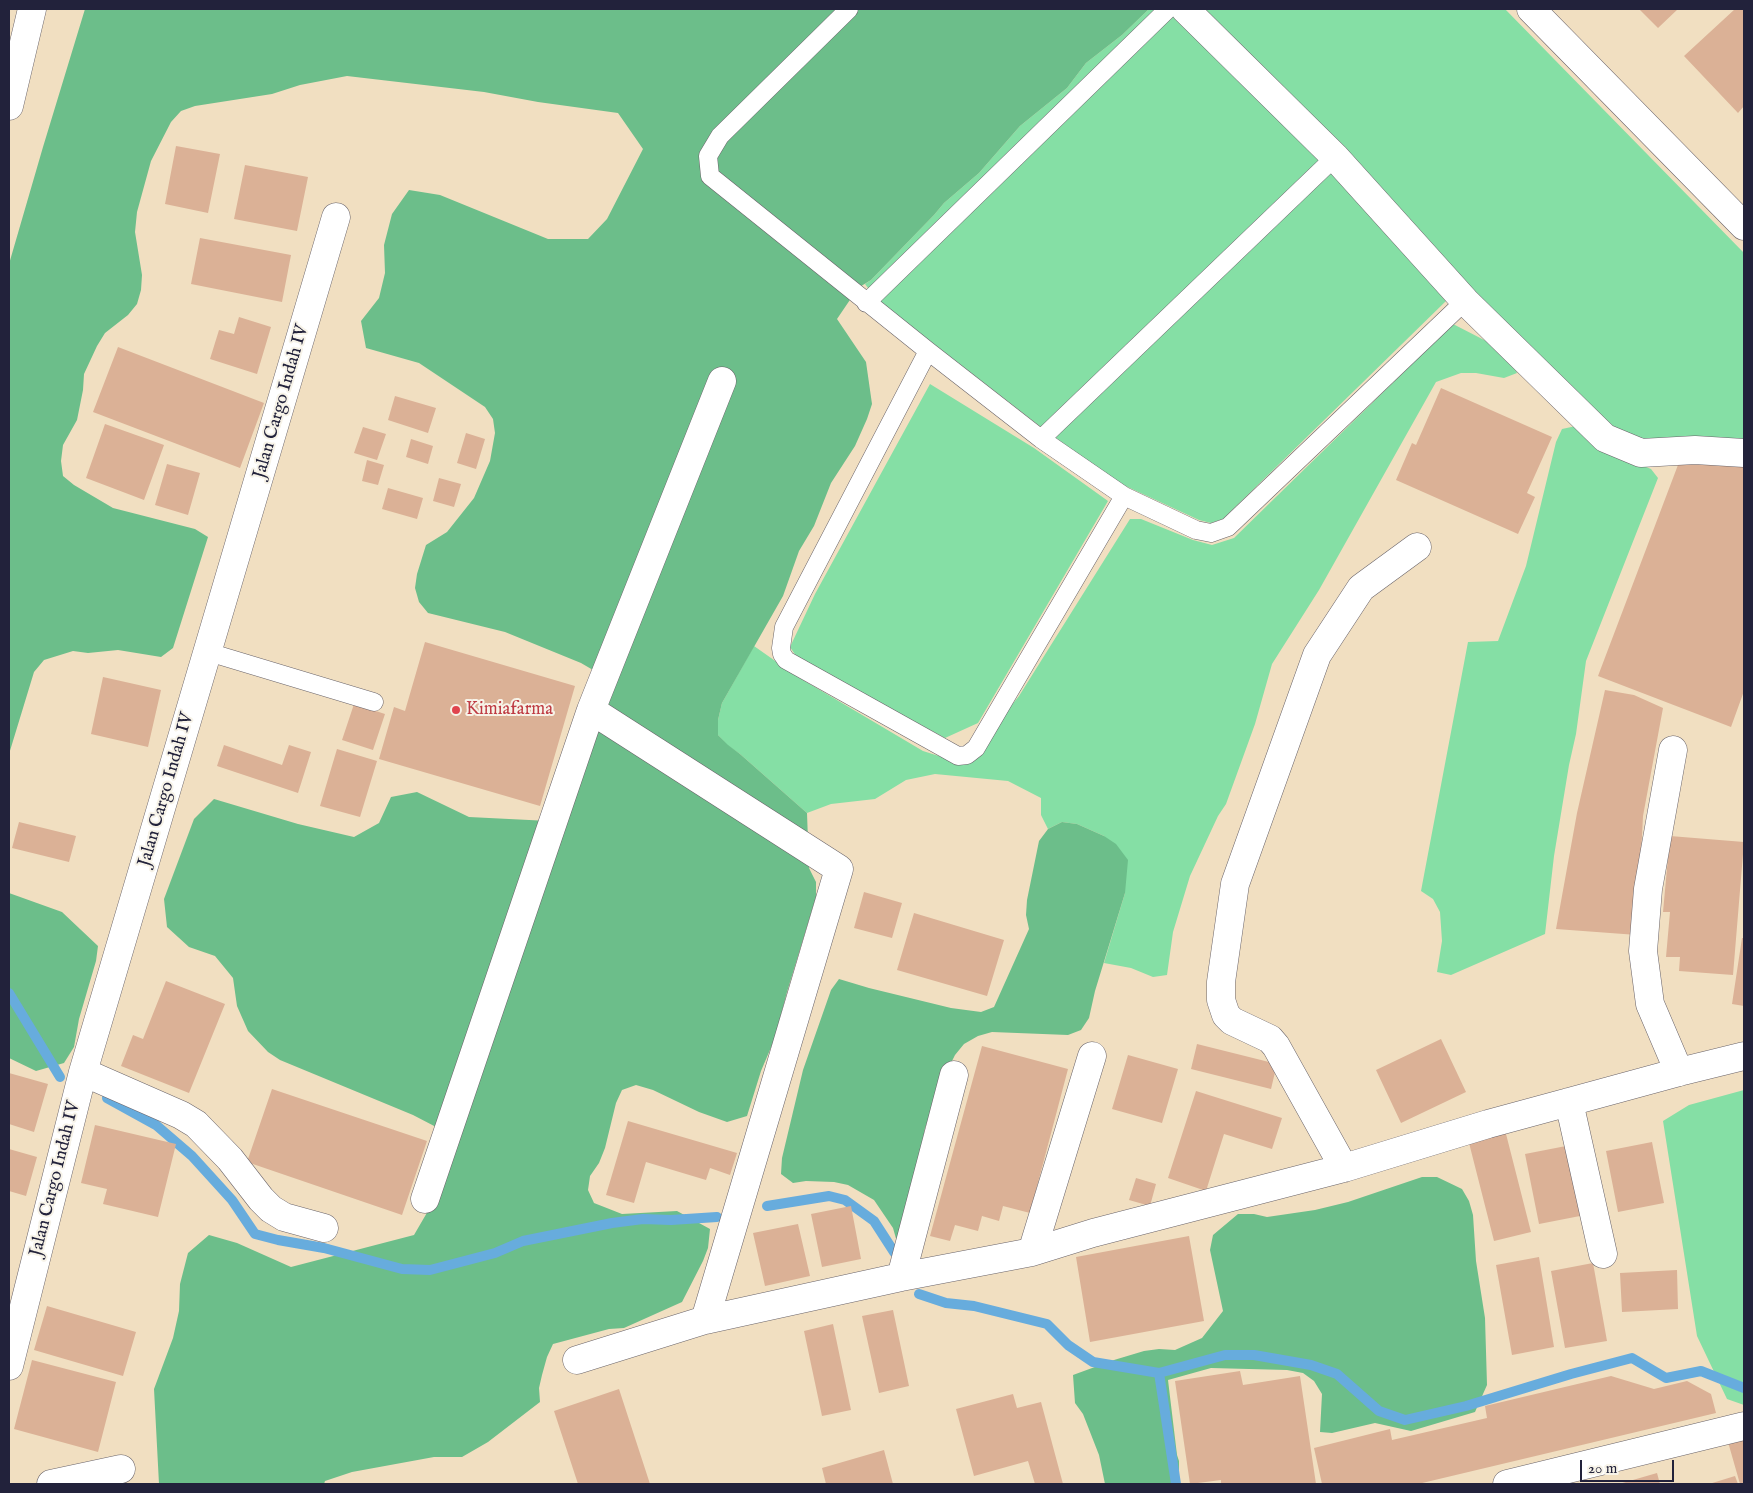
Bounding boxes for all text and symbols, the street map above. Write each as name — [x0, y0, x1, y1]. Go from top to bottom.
street label: Jalan Cargo Indah IV — [250, 323, 314, 481]
place label: Kimiafarma — [466, 699, 553, 721]
marker: Kimiafarma — [450, 704, 462, 716]
street label: Jalan Cargo Indah IV — [135, 711, 199, 869]
street label: Jalan Cargo Indah IV — [26, 1099, 86, 1259]
scale bar — [1583, 1450, 1677, 1482]
text: 20 m — [1588, 1459, 1617, 1478]

